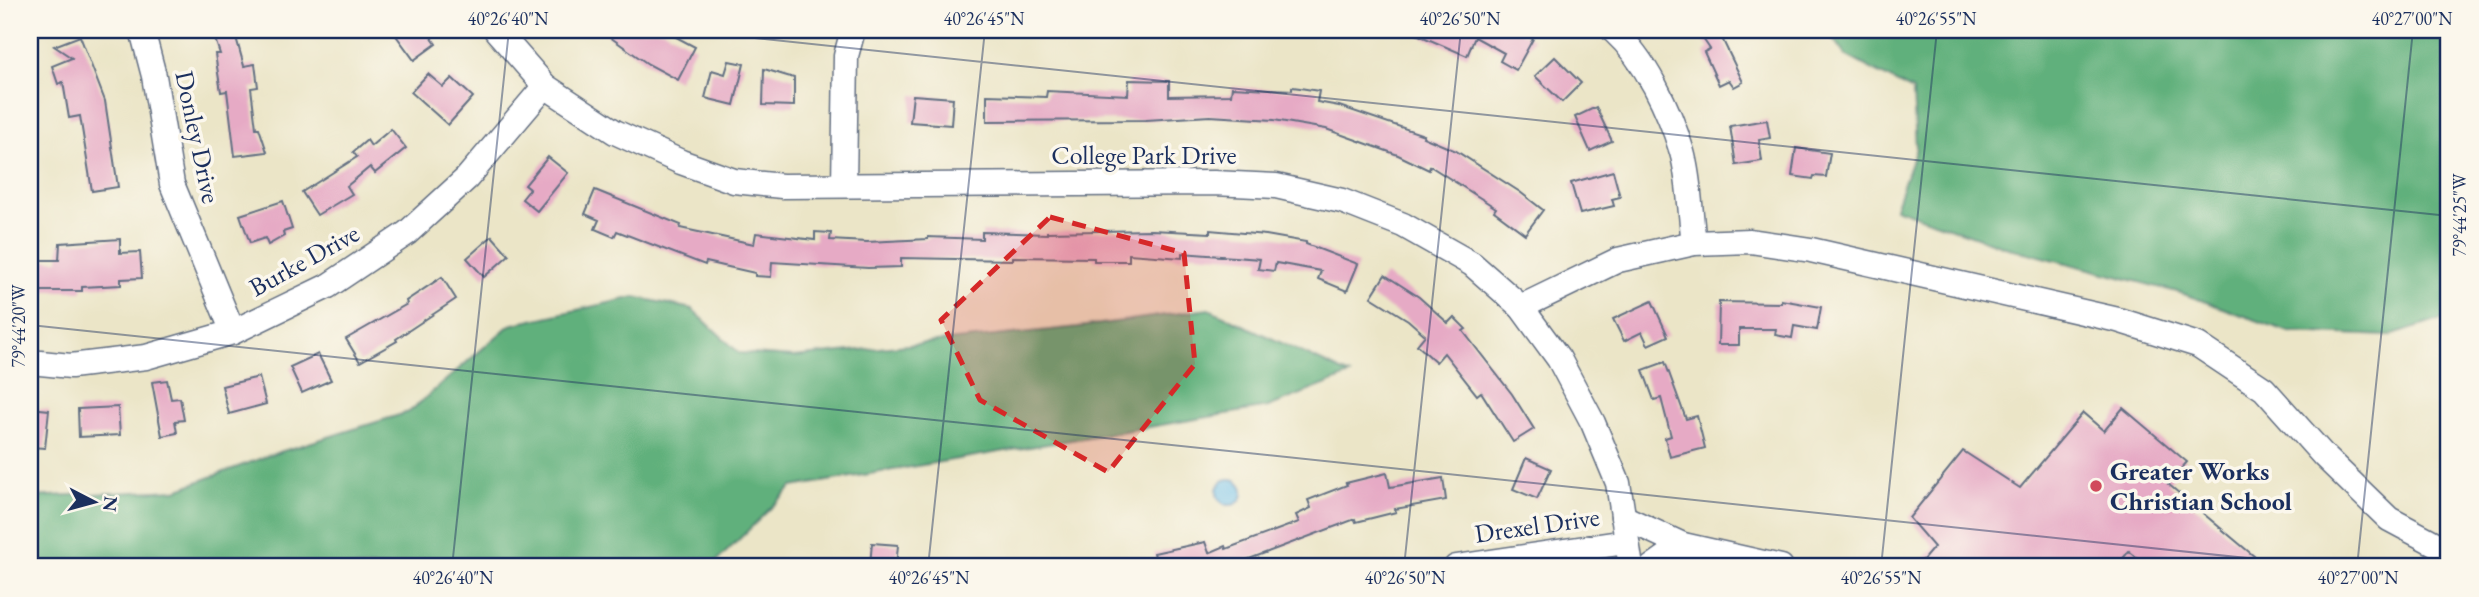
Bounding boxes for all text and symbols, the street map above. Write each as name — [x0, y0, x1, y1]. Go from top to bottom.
text: 40°26'40"N — [468, 7, 549, 30]
text: 40°26'45"N — [944, 7, 1025, 30]
text: 40°26'50"N — [1420, 7, 1501, 30]
text: 40°26'55"N — [1896, 7, 1977, 30]
text: 40°27'00"N — [2372, 7, 2453, 30]
street label: Donley Drive — [167, 68, 229, 206]
street label: College Park Drive — [1051, 138, 1237, 172]
text: 79°44'25"W — [2448, 173, 2471, 257]
street label: Burke Drive — [243, 216, 365, 304]
text: 79°44'20"W — [7, 284, 30, 368]
place label: Greater Works Christian School — [2110, 454, 2292, 518]
north arrow — [60, 468, 130, 538]
marker: Greater Works Christian School — [2088, 478, 2104, 494]
text: N — [97, 495, 124, 513]
street label: Drexel Drive — [1472, 499, 1602, 551]
text: 40°26'40"N — [413, 566, 494, 589]
text: 40°26'45"N — [889, 566, 970, 589]
text: 40°26'50"N — [1365, 566, 1446, 589]
text: 40°26'55"N — [1841, 566, 1922, 589]
text: 40°27'00"N — [2318, 566, 2399, 589]

